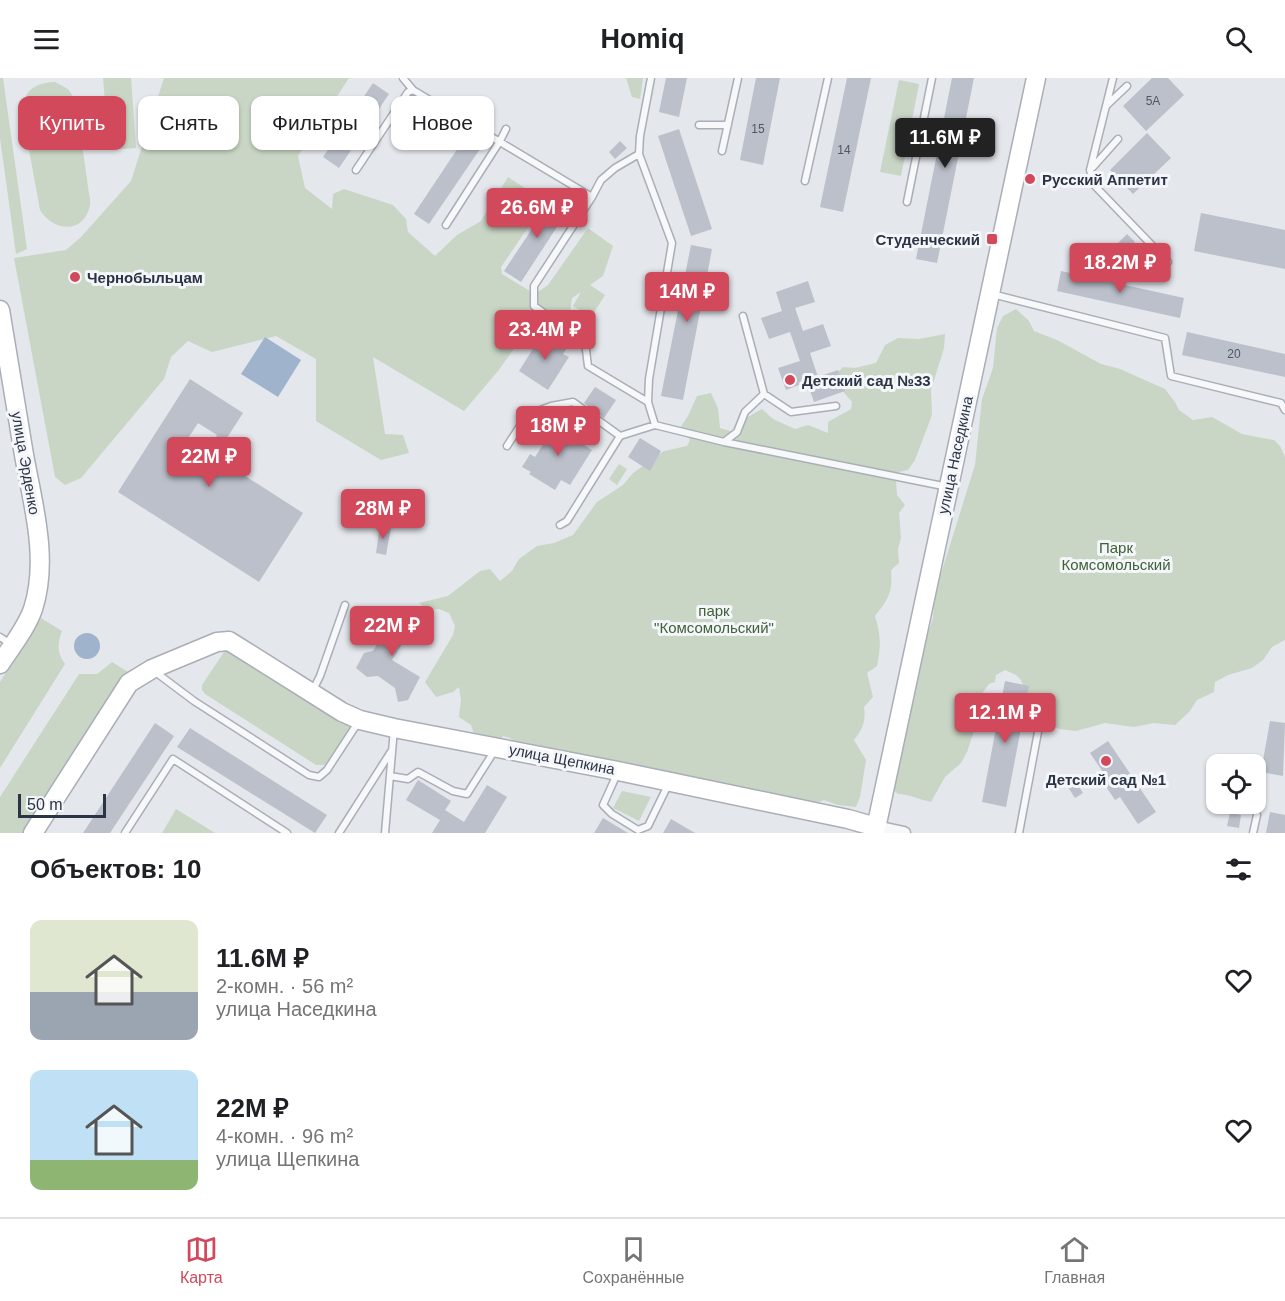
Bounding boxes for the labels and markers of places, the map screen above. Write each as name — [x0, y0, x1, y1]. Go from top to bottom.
pin: 11.6M ₽ — [890, 118, 1000, 169]
place label: Русский Аппетит — [1042, 171, 1168, 188]
marker: Русский Аппетит — [1023, 172, 1037, 186]
pin: 26.6M ₽ — [482, 188, 592, 239]
place label: Студенческий — [875, 231, 980, 248]
marker: Студенческий — [985, 232, 999, 246]
pin: 18.2M ₽ — [1065, 243, 1175, 294]
place label: Чернобыльцам — [87, 269, 203, 286]
marker: Чернобыльцам — [68, 270, 82, 284]
pin: 14M ₽ — [645, 272, 729, 323]
pin: 23.4M ₽ — [490, 310, 600, 361]
place label: Детский сад №33 — [802, 372, 931, 389]
marker: Детский сад №33 — [783, 373, 797, 387]
pin: 18M ₽ — [516, 406, 600, 457]
pin: 22M ₽ — [167, 437, 251, 488]
pin: 28M ₽ — [341, 489, 425, 540]
pin: 22M ₽ — [350, 606, 434, 657]
pin: 12.1M ₽ — [950, 693, 1060, 744]
marker: Детский сад №1 — [1099, 754, 1113, 768]
place label: Детский сад №1 — [1046, 771, 1166, 788]

